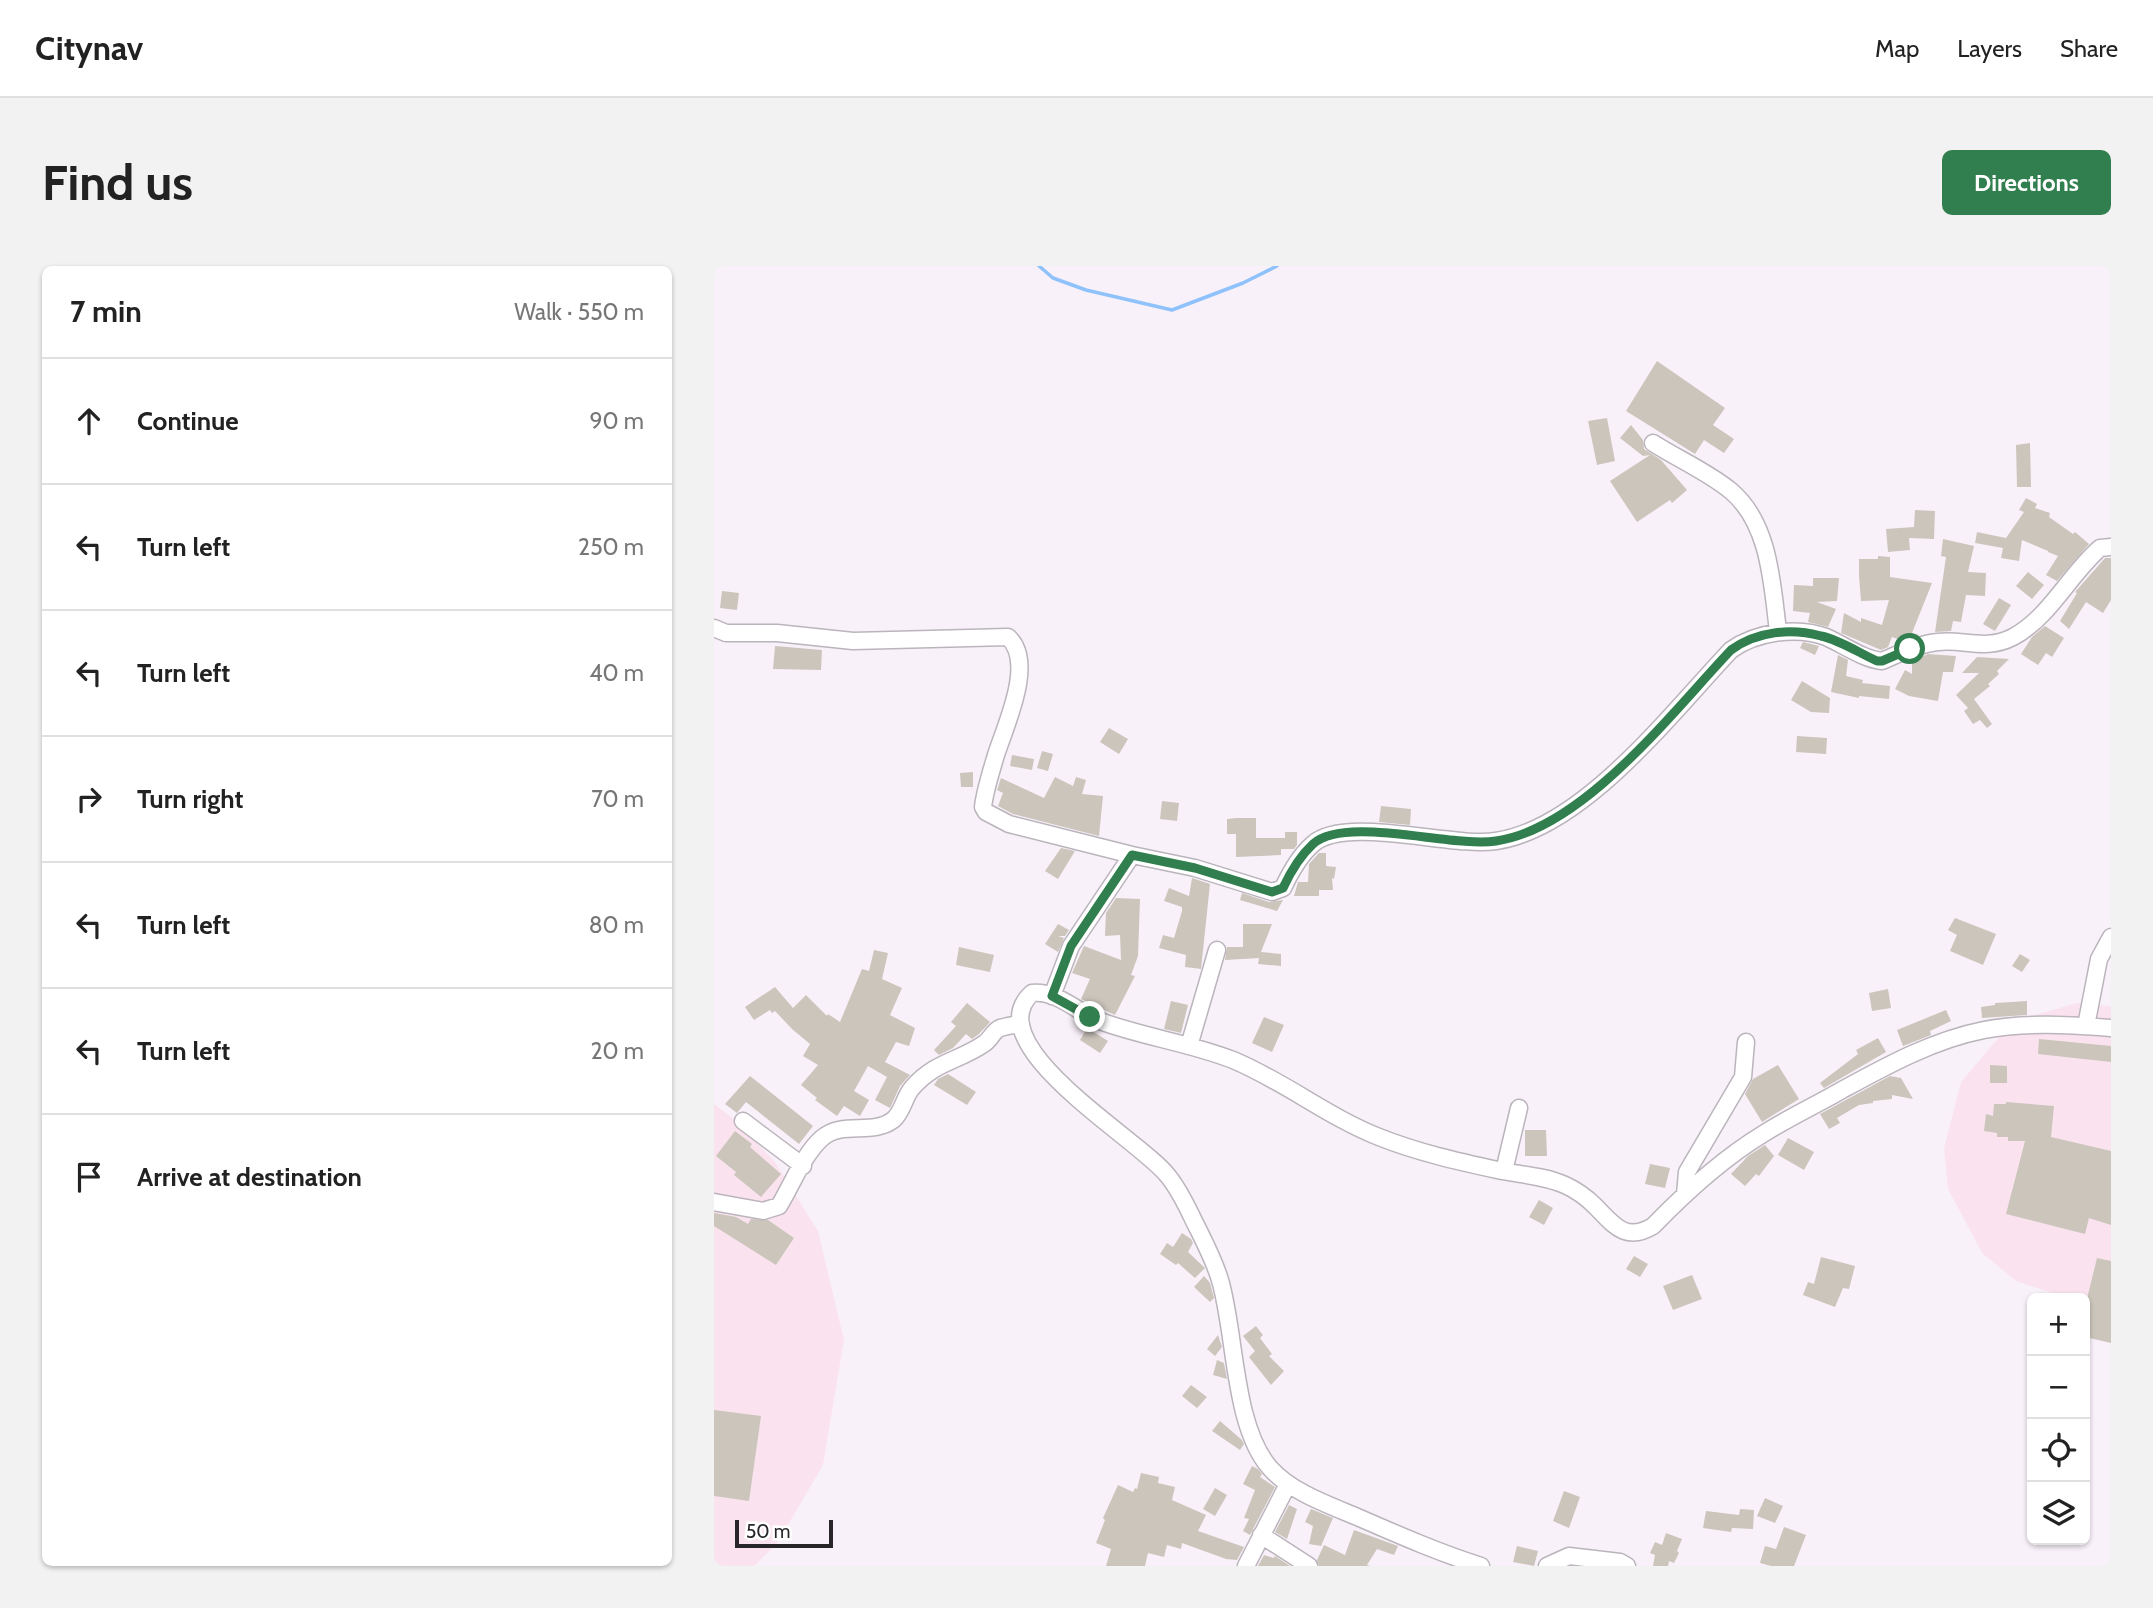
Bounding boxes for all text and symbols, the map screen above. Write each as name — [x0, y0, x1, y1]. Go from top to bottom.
text: Citynav — [35, 28, 143, 68]
text: Map — [1875, 34, 1919, 63]
text: Layers — [1957, 34, 2022, 63]
text: Share — [2060, 34, 2118, 63]
button: Directions — [1942, 150, 2111, 215]
text: Find us — [42, 153, 193, 212]
text: 7 min — [70, 293, 142, 330]
text: Walk · 550 m — [514, 298, 644, 326]
icon: ahead — [70, 402, 108, 440]
text: Continue — [137, 405, 239, 437]
text: 90 m — [590, 407, 644, 435]
icon: left — [70, 528, 108, 566]
text: Turn left — [137, 531, 230, 563]
text: 250 m — [578, 533, 644, 561]
route start — [1894, 633, 1925, 664]
icon: left — [70, 654, 108, 692]
text: Turn left — [137, 657, 230, 689]
text: 40 m — [589, 659, 644, 687]
icon: right — [70, 780, 108, 818]
text: Turn right — [137, 783, 243, 815]
text: 70 m — [591, 785, 644, 813]
icon: left — [70, 906, 108, 944]
text: Turn left — [137, 909, 230, 941]
text: 80 m — [589, 911, 644, 939]
route end — [1074, 1001, 1105, 1032]
icon: left — [70, 1032, 108, 1070]
text: Turn left — [137, 1035, 230, 1067]
text: 20 m — [591, 1037, 644, 1065]
icon: arrive — [70, 1158, 108, 1196]
text: Arrive at destination — [137, 1161, 362, 1193]
map controls — [2027, 1293, 2090, 1545]
button: + — [2027, 1293, 2090, 1356]
button: − — [2027, 1356, 2090, 1419]
button: locate — [2027, 1419, 2090, 1482]
button: layers — [2027, 1482, 2090, 1545]
scale bar — [735, 1517, 833, 1549]
text: 50 m — [746, 1520, 790, 1543]

